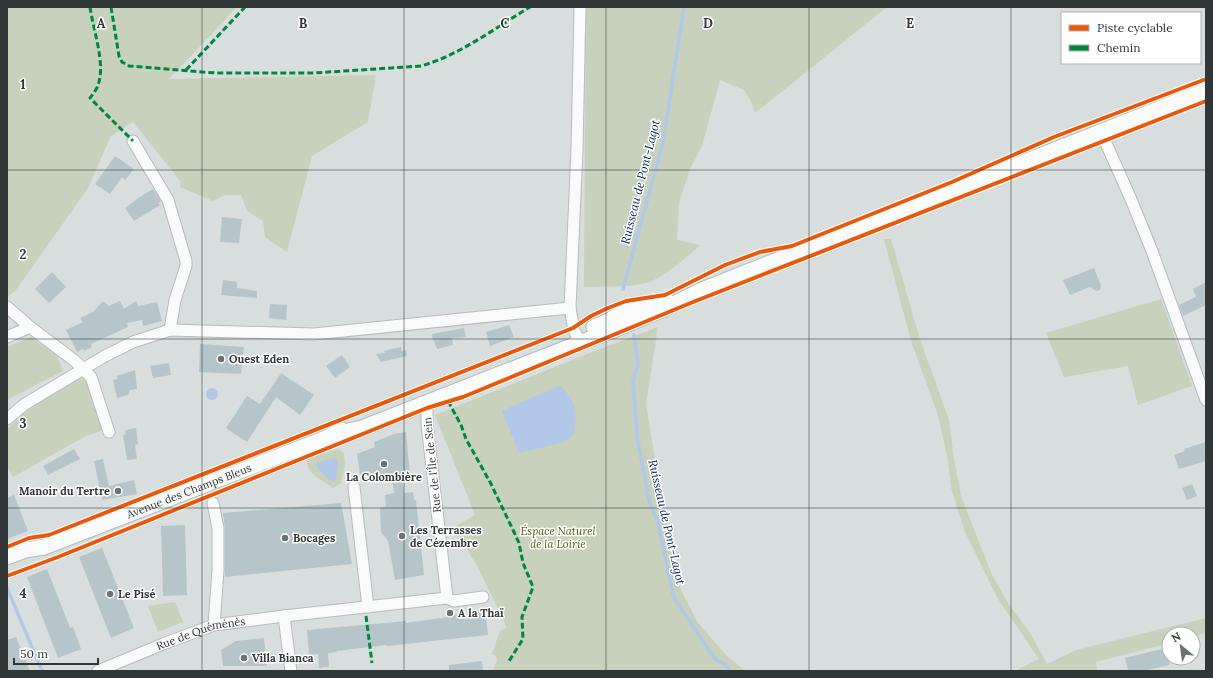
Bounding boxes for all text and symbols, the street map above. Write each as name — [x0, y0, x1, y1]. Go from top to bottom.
legend — [1061, 12, 1201, 64]
text: A — [97, 15, 106, 32]
text: B — [299, 15, 308, 32]
text: C — [501, 15, 510, 32]
text: D — [703, 15, 713, 32]
text: E — [906, 15, 914, 32]
text: Piste cyclable — [1097, 20, 1173, 35]
text: Chemin — [1097, 40, 1140, 55]
text: 1 — [20, 76, 26, 93]
water label: Ruisseau de Pont-Lagot — [617, 118, 663, 246]
text: 2 — [20, 246, 27, 263]
place label: Ouest Eden — [229, 352, 289, 366]
marker: Ouest Eden — [216, 354, 226, 364]
text: 3 — [19, 415, 27, 432]
street label: Rue de l'Île de Sein — [420, 416, 444, 513]
water label: Ruisseau de Pont-Lagot — [645, 458, 689, 587]
marker: La Colombière — [379, 459, 389, 469]
street label: Avenue des Champs Bleus — [124, 461, 253, 522]
place label: La Colombière — [346, 470, 422, 484]
place label: Manoir du Tertre — [19, 484, 110, 498]
marker: Manoir du Tertre — [113, 486, 123, 496]
place label: Les Terrasses de Cézembre — [410, 523, 482, 550]
park label: Éspace Naturel de la Loirie — [520, 524, 596, 551]
place label: Bocages — [293, 531, 335, 545]
marker: Les Terrasses de Cézembre — [397, 531, 407, 541]
marker: Bocages — [280, 533, 290, 543]
text: 4 — [19, 585, 27, 602]
place label: Le Pisé — [118, 587, 155, 601]
marker: Le Pisé — [105, 589, 115, 599]
place label: A la Thaï — [458, 606, 504, 620]
marker: A la Thaï — [445, 608, 455, 618]
street label: Rue de Quéménès — [154, 614, 246, 653]
north arrow — [1161, 626, 1201, 666]
text: N — [1169, 629, 1184, 645]
scale bar — [14, 640, 98, 666]
text: 50 m — [20, 646, 48, 661]
place label: Villa Bianca — [252, 651, 314, 665]
marker: Villa Bianca — [239, 653, 249, 663]

